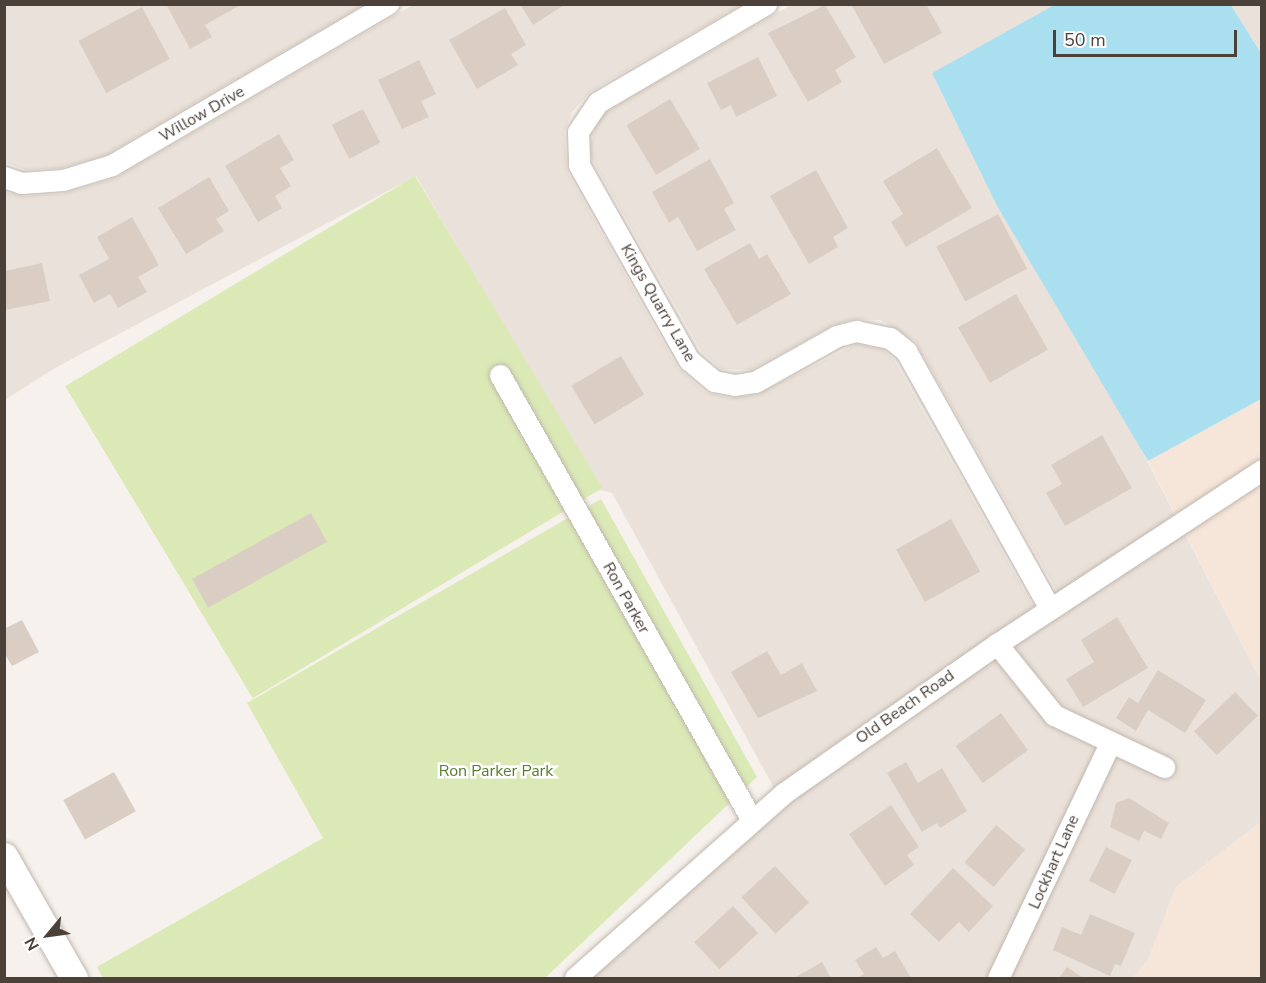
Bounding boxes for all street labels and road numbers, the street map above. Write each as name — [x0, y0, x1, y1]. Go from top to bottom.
street label: Willow Drive — [156, 82, 248, 146]
street label: Kings Quarry Lane — [616, 241, 700, 365]
street label: Ron Parker — [599, 559, 653, 637]
street label: Old Beach Road — [852, 666, 958, 748]
street label: Lockhart Lane — [1025, 812, 1083, 912]

